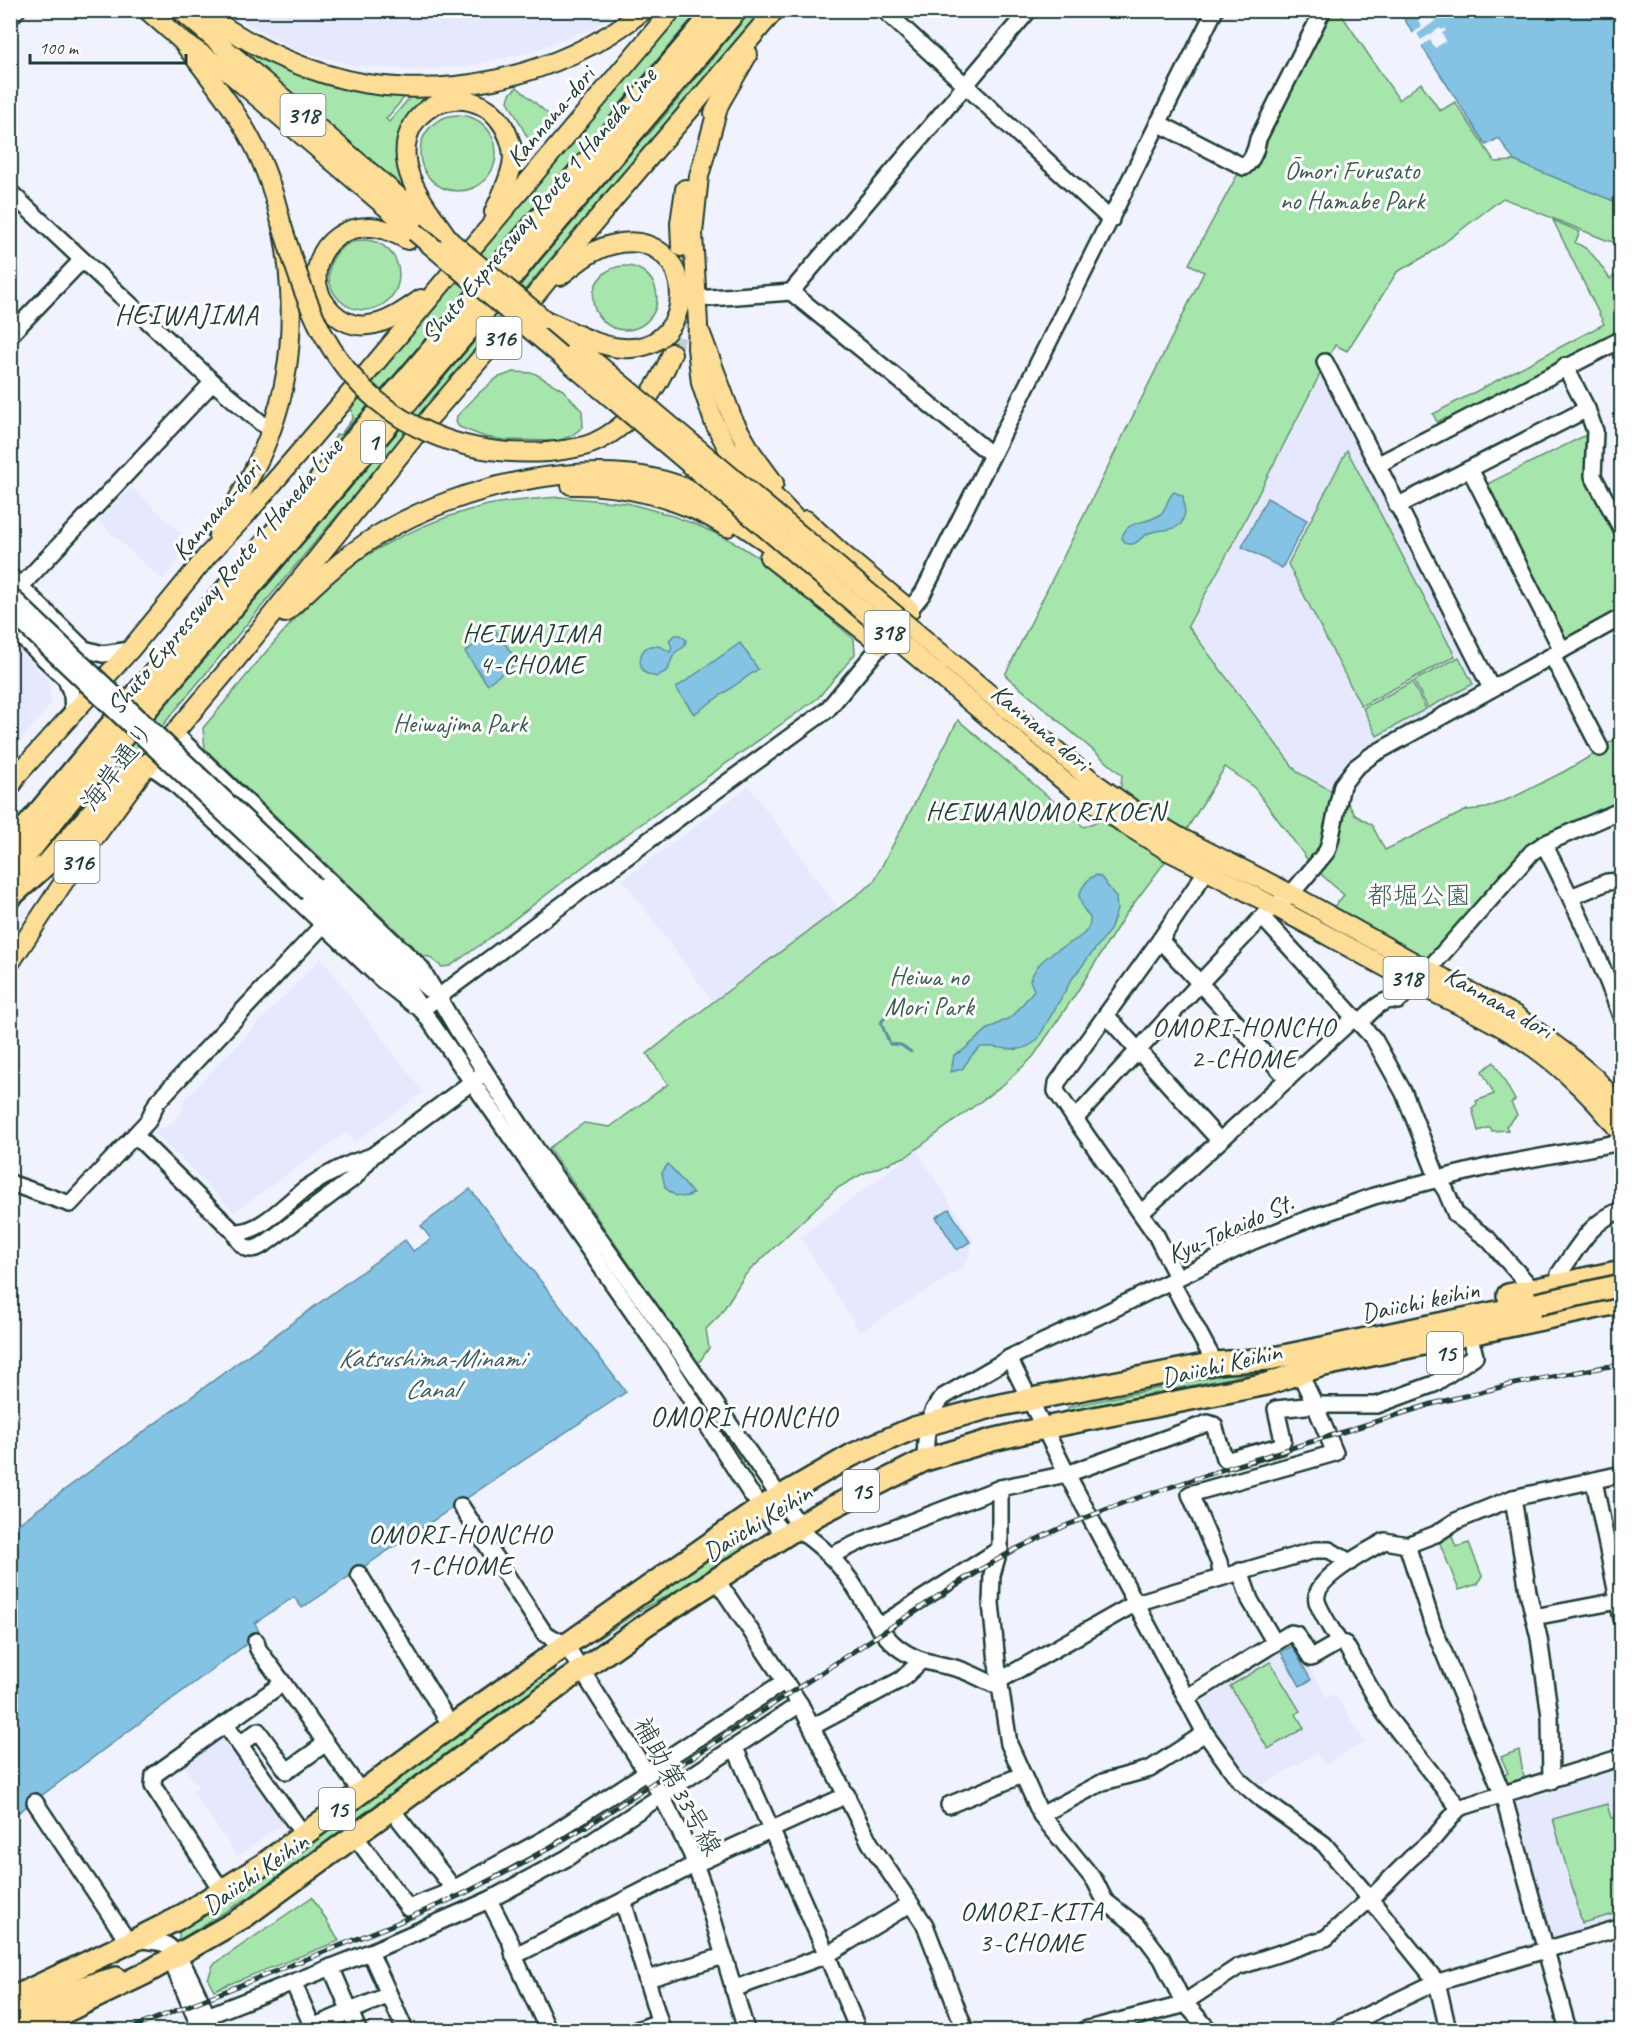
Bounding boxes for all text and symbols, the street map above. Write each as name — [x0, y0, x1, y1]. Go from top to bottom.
scale bar — [30, 27, 186, 65]
text: 100 m — [39, 37, 80, 59]
street label: Kannana-dori — [499, 57, 604, 173]
street label: Shuto Expressway Route 1 Haneda Line — [413, 59, 665, 350]
road number: 318 — [280, 94, 326, 136]
park label: Ōmori Furusato no Hamabe Park — [1280, 154, 1426, 217]
district label: HEIWAJIMA — [115, 297, 260, 332]
road number: 316 — [476, 317, 522, 359]
road number: 1 — [361, 421, 385, 463]
street label: Shuto Expressway Route 1 Haneda Line — [99, 430, 351, 721]
street label: Kannana-dori — [164, 451, 271, 567]
road number: 318 — [864, 611, 910, 653]
district label: HEIWAJIMA 4-CHOME — [462, 616, 602, 681]
street label: Kannana dori — [984, 676, 1099, 780]
park label: Heiwajima Park — [393, 707, 529, 740]
street label: 海岸通り — [73, 715, 162, 818]
district label: HEIWANOMORIKOEN — [926, 794, 1169, 828]
road number: 316 — [54, 841, 100, 883]
park label: 都堀公園 — [1367, 879, 1471, 912]
road number: 318 — [1384, 957, 1428, 999]
street label: Kannana dori — [1439, 958, 1561, 1048]
park label: Heiwa no Mori Park — [885, 960, 976, 1023]
district label: OMORI-HONCHO 2-CHOME — [1152, 1010, 1337, 1075]
street label: Kyu-Tokaido St. — [1162, 1186, 1299, 1271]
street label: Daiichi keihin — [1358, 1273, 1482, 1330]
road number: 15 — [1427, 1332, 1463, 1374]
street label: Daiichi Keihin — [1158, 1334, 1286, 1394]
water label: Katsushima-Minami Canal — [338, 1341, 531, 1406]
district label: OMORI HONCHO — [650, 1399, 840, 1434]
road number: 15 — [843, 1470, 879, 1512]
street label: Daiichi Keihin — [697, 1475, 819, 1569]
district label: OMORI-HONCHO 1-CHOME — [368, 1517, 553, 1582]
street label: 補助第33号線 — [626, 1711, 729, 1861]
road number: 15 — [319, 1788, 355, 1830]
street label: Daiichi Keihin — [196, 1824, 316, 1922]
district label: OMORI-KITA 3-CHOME — [960, 1894, 1104, 1959]

